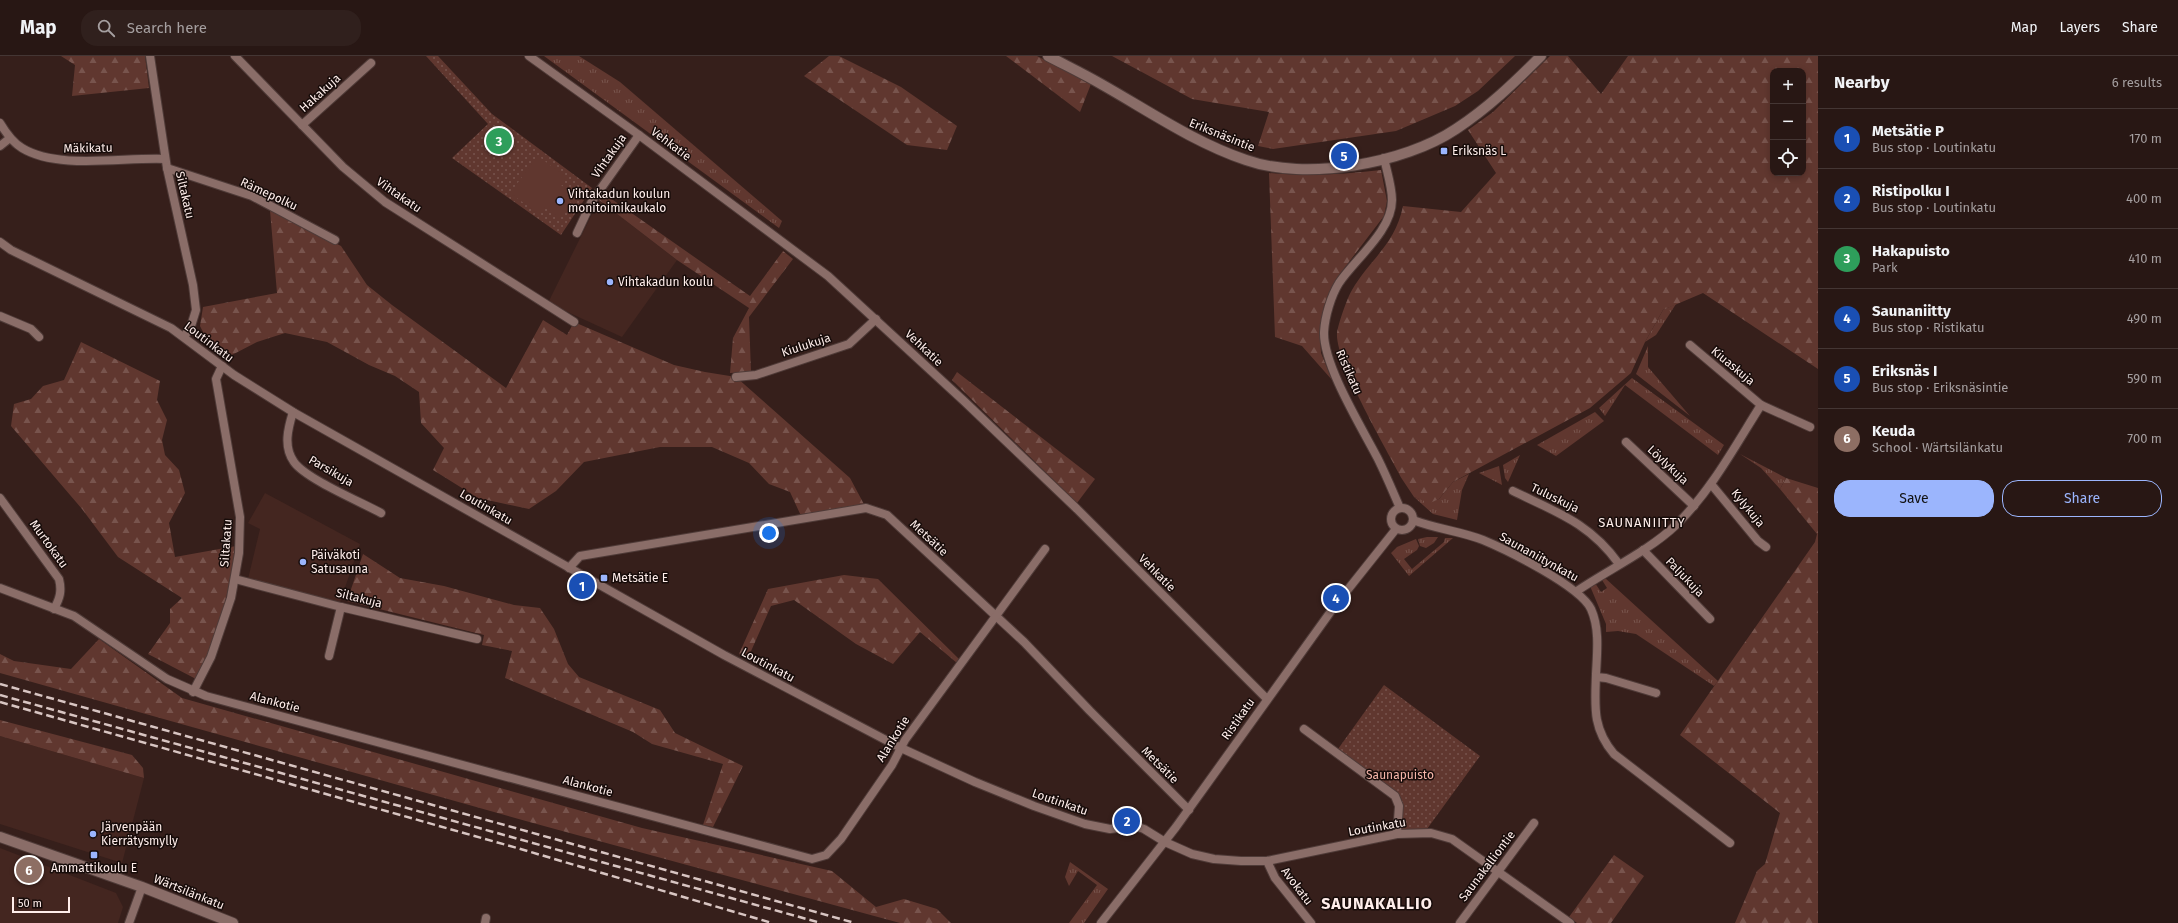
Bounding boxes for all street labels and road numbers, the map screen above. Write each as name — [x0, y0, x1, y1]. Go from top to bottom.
street label: Hakakuja — [297, 71, 343, 115]
street label: Eriksnäsintie — [1187, 115, 1257, 155]
street label: Vehkatie — [648, 124, 694, 164]
street label: Vihtakuja — [589, 131, 629, 181]
street label: Mäkikatu — [63, 141, 113, 155]
street label: Siltakatu — [173, 170, 197, 220]
street label: Vihtakatu — [374, 174, 424, 216]
street label: Rämepolku — [238, 175, 300, 213]
street label: Loutinkatu — [182, 319, 236, 365]
street label: Vehkatie — [902, 327, 946, 369]
street label: Kiulukuja — [780, 330, 832, 360]
street label: Kiuaskuja — [1708, 344, 1758, 388]
street label: Ristikatu — [1333, 347, 1365, 397]
street label: Löylykuja — [1645, 443, 1691, 487]
street label: Parsikuja — [306, 453, 356, 489]
street label: Tuluskuja — [1529, 480, 1581, 516]
street label: Loutinkatu — [457, 486, 515, 528]
street label: Kylykuja — [1728, 486, 1768, 530]
street label: Murtokatu — [27, 517, 71, 571]
street label: Metsätie — [907, 517, 951, 559]
street label: Siltakatu — [217, 519, 235, 567]
street label: Saunaniitynkatu — [1497, 529, 1581, 585]
street label: Vehkatie — [1136, 552, 1178, 594]
street label: Paljukuja — [1663, 554, 1707, 600]
street label: Siltakuja — [334, 586, 384, 610]
street label: Loutinkatu — [739, 645, 797, 685]
street label: Alankotie — [248, 689, 302, 715]
street label: Ristikatu — [1219, 695, 1257, 743]
street label: Alankotie — [873, 714, 913, 764]
street label: Metsätie — [1139, 744, 1181, 786]
street label: Alankotie — [561, 773, 615, 799]
street label: Loutinkatu — [1030, 786, 1090, 818]
street label: Loutinkatu — [1347, 815, 1407, 839]
street label: Saunakalliontie — [1456, 828, 1518, 904]
street label: Avokatu — [1278, 864, 1316, 908]
street label: Wärtsilänkatu — [152, 871, 226, 913]

